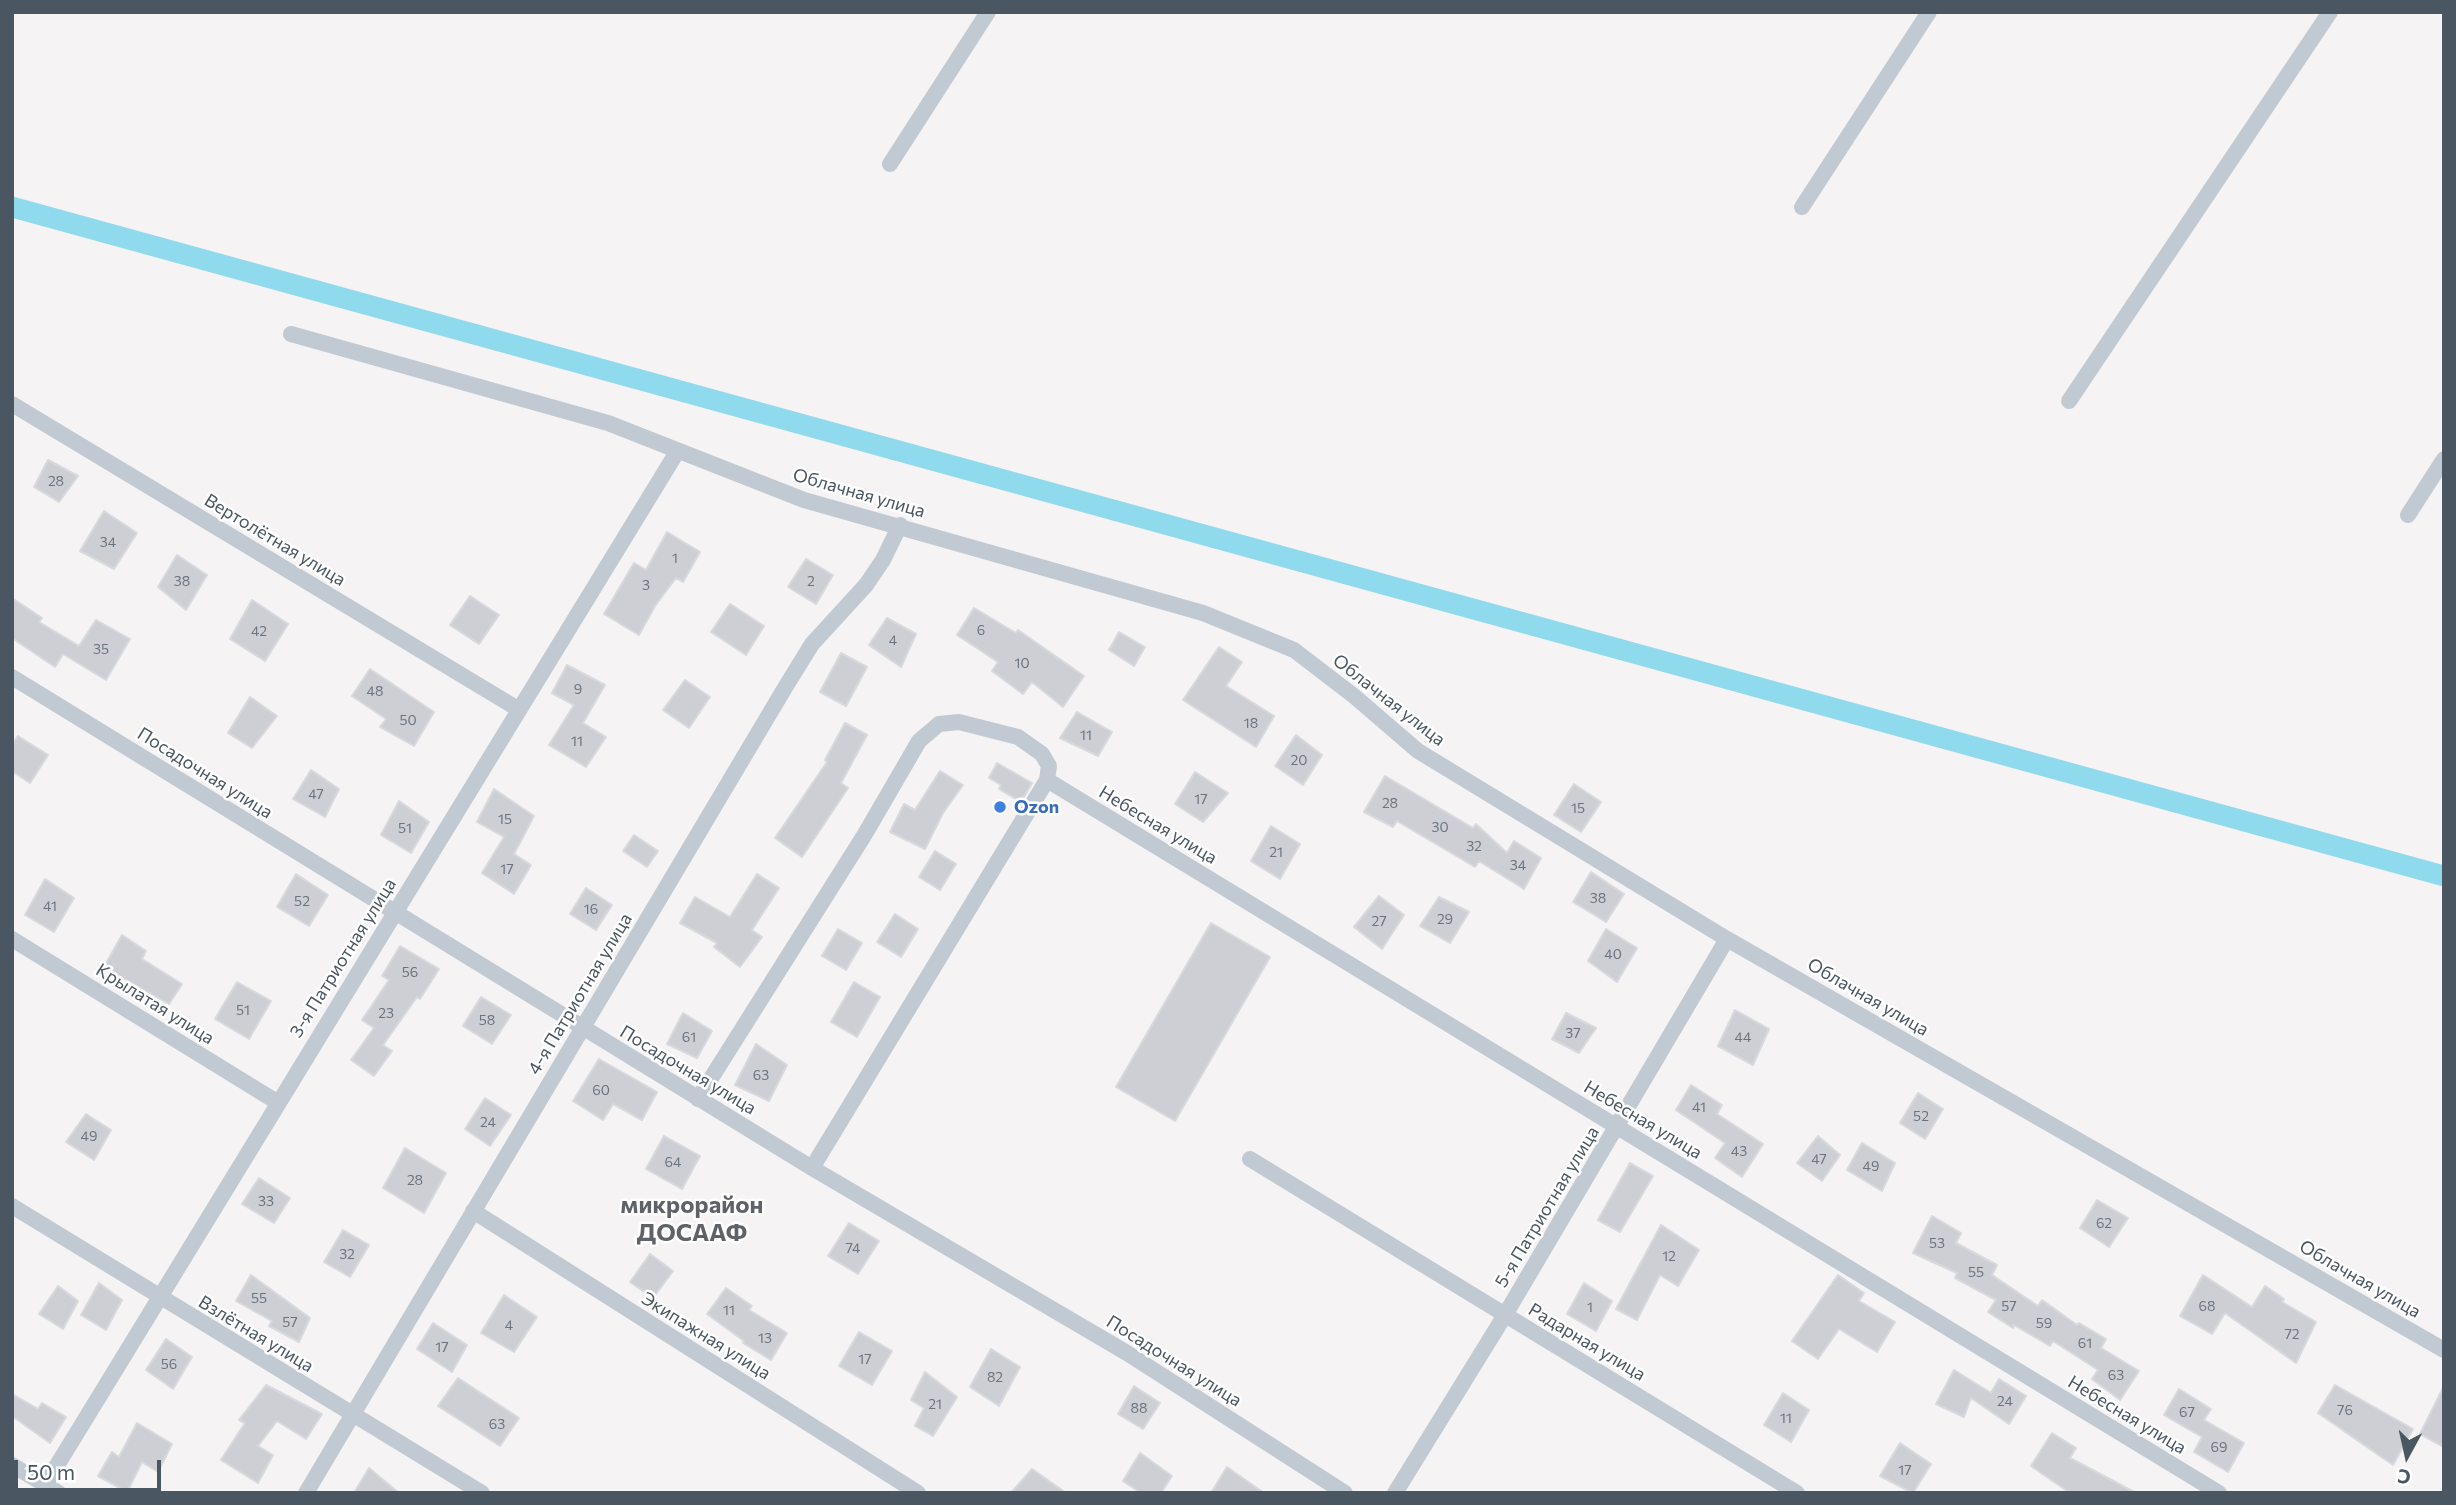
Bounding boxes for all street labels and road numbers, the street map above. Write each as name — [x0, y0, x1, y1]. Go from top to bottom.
street label: Облачная улица — [790, 464, 928, 522]
street label: Вертолётная улица — [201, 489, 349, 591]
street label: Облачная улица — [1329, 649, 1449, 751]
street label: Посадочная улица — [134, 723, 276, 823]
street label: Небесная улица — [1095, 781, 1221, 869]
street label: 3-я Патриотная улица — [285, 874, 401, 1042]
street label: 4-я Патриотная улица — [523, 909, 637, 1079]
street label: Облачная улица — [1803, 954, 1933, 1040]
street label: Крылатая улица — [92, 959, 218, 1049]
street label: Посадочная улица — [616, 1021, 760, 1119]
street label: Небесная улица — [1580, 1076, 1706, 1164]
street label: 5-я Патриотная улица — [1490, 1123, 1604, 1291]
street label: Облачная улица — [2295, 1236, 2425, 1322]
street label: Экипажная улица — [638, 1288, 774, 1384]
street label: Взлётная улица — [195, 1291, 317, 1377]
street label: Радарная улица — [1525, 1299, 1649, 1385]
street label: Посадочная улица — [1103, 1311, 1245, 1411]
street label: Небесная улица — [2064, 1371, 2190, 1459]

